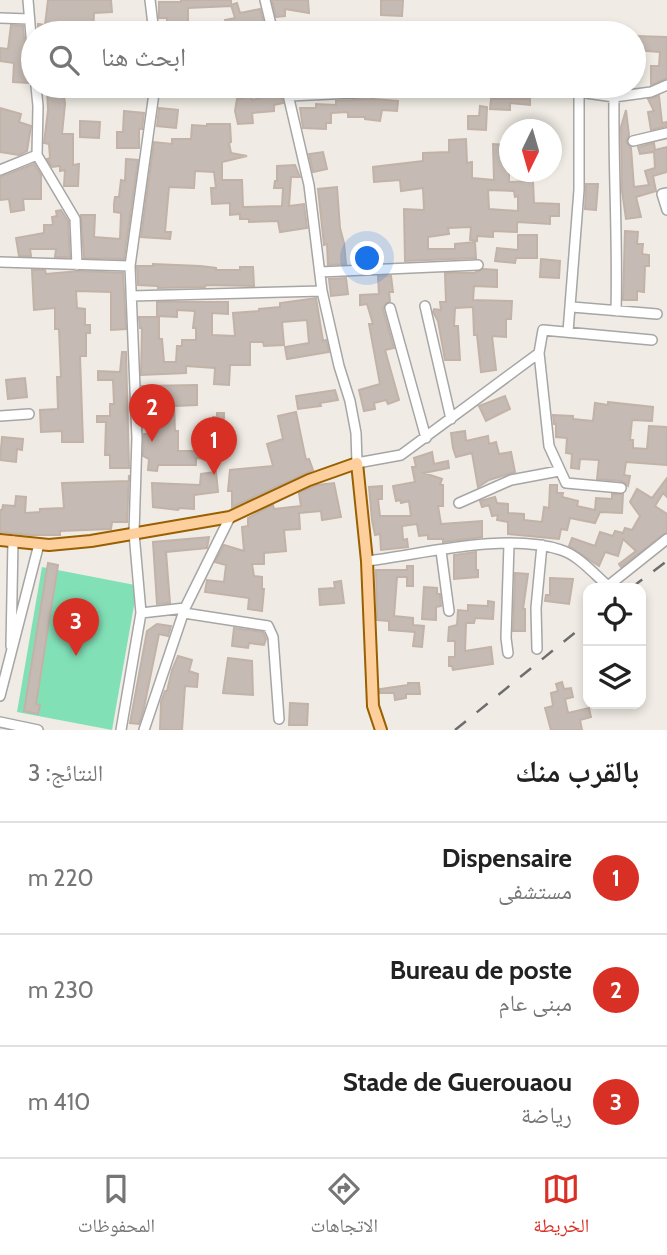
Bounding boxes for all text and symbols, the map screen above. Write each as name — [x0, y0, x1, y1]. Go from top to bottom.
search box — [21, 21, 646, 98]
icon: search — [45, 41, 83, 79]
text: ابحث هنا — [101, 41, 186, 73]
north arrow — [499, 119, 562, 182]
your location — [350, 241, 384, 275]
pin: 2 — [129, 384, 175, 442]
pin: 1 — [191, 417, 237, 475]
map controls — [583, 583, 646, 709]
button: locate — [583, 583, 646, 646]
pin: 3 — [53, 598, 99, 656]
button: layers — [583, 646, 646, 709]
text: بالقرب منك — [515, 753, 639, 790]
text: النتائج: 3 — [28, 759, 103, 787]
text: Dispensaire — [442, 842, 572, 874]
text: 220 m — [28, 864, 94, 892]
text: 1 — [612, 864, 620, 892]
text: مستشفى — [498, 877, 572, 905]
text: Bureau de poste — [390, 954, 572, 986]
text: 230 m — [28, 976, 94, 1004]
text: 2 — [610, 976, 622, 1004]
text: مبنى عام — [498, 989, 572, 1017]
text: Stade de Guerouaou — [343, 1066, 572, 1098]
text: 410 m — [28, 1088, 90, 1116]
text: 3 — [610, 1088, 622, 1116]
text: رياضة — [521, 1101, 572, 1129]
tab: المحفوظات — [78, 1170, 155, 1244]
tab: الاتجاهات — [310, 1170, 378, 1244]
tab: الخريطة — [533, 1170, 589, 1244]

